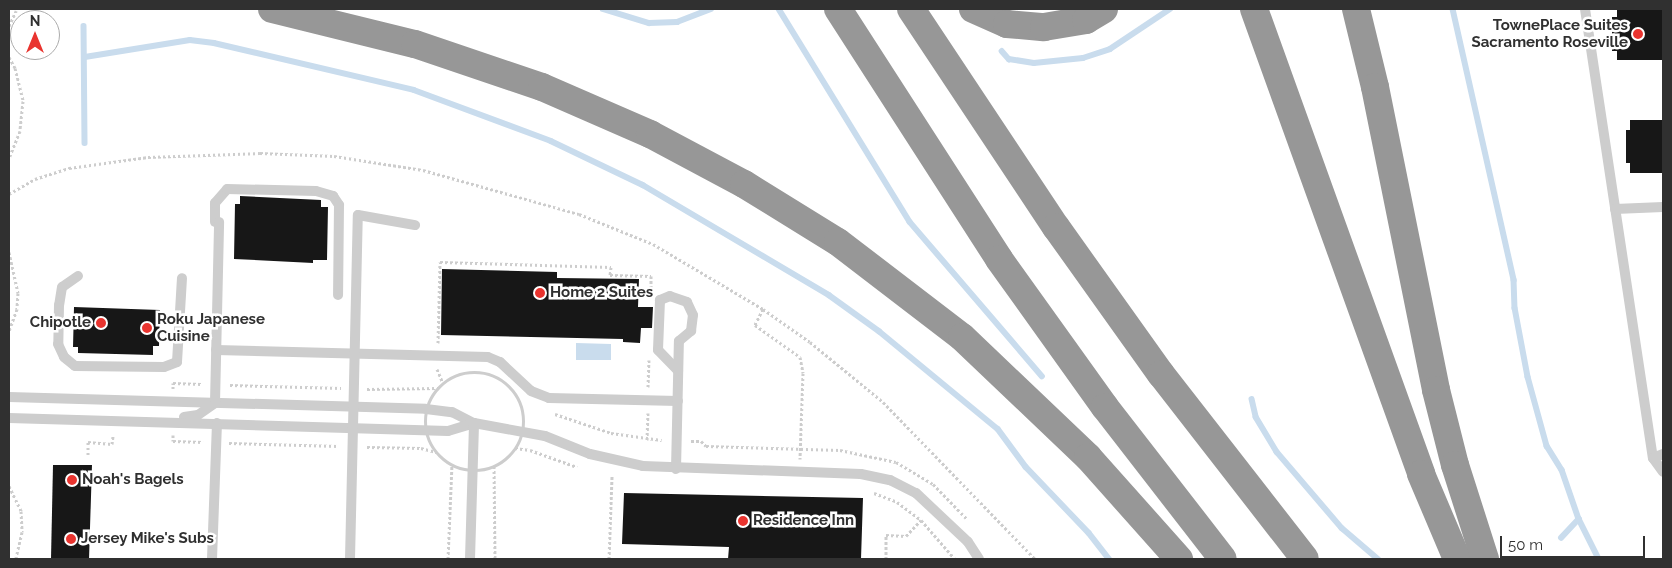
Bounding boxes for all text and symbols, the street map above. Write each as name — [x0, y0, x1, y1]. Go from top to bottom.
north arrow — [10, 10, 60, 60]
text: N — [30, 13, 40, 29]
place label: TownePlace Suites Sacramento Roseville — [1472, 16, 1628, 51]
marker: TownePlace Suites Sacramento Roseville — [1632, 28, 1644, 40]
place label: Home 2 Suites — [550, 284, 653, 302]
marker: Home 2 Suites — [534, 287, 546, 299]
place label: Roku Japanese Cuisine — [157, 310, 265, 345]
place label: Chipotle — [30, 314, 91, 332]
marker: Chipotle — [95, 317, 107, 329]
marker: Roku Japanese Cuisine — [141, 322, 153, 334]
place label: Noah's Bagels — [82, 471, 184, 489]
marker: Noah's Bagels — [66, 474, 78, 486]
place label: Residence Inn — [753, 512, 854, 530]
marker: Residence Inn — [737, 515, 749, 527]
scale bar — [1502, 526, 1647, 558]
place label: Jersey Mike's Subs — [81, 530, 214, 548]
marker: Jersey Mike's Subs — [65, 533, 77, 545]
text: 50 m — [1508, 536, 1543, 554]

